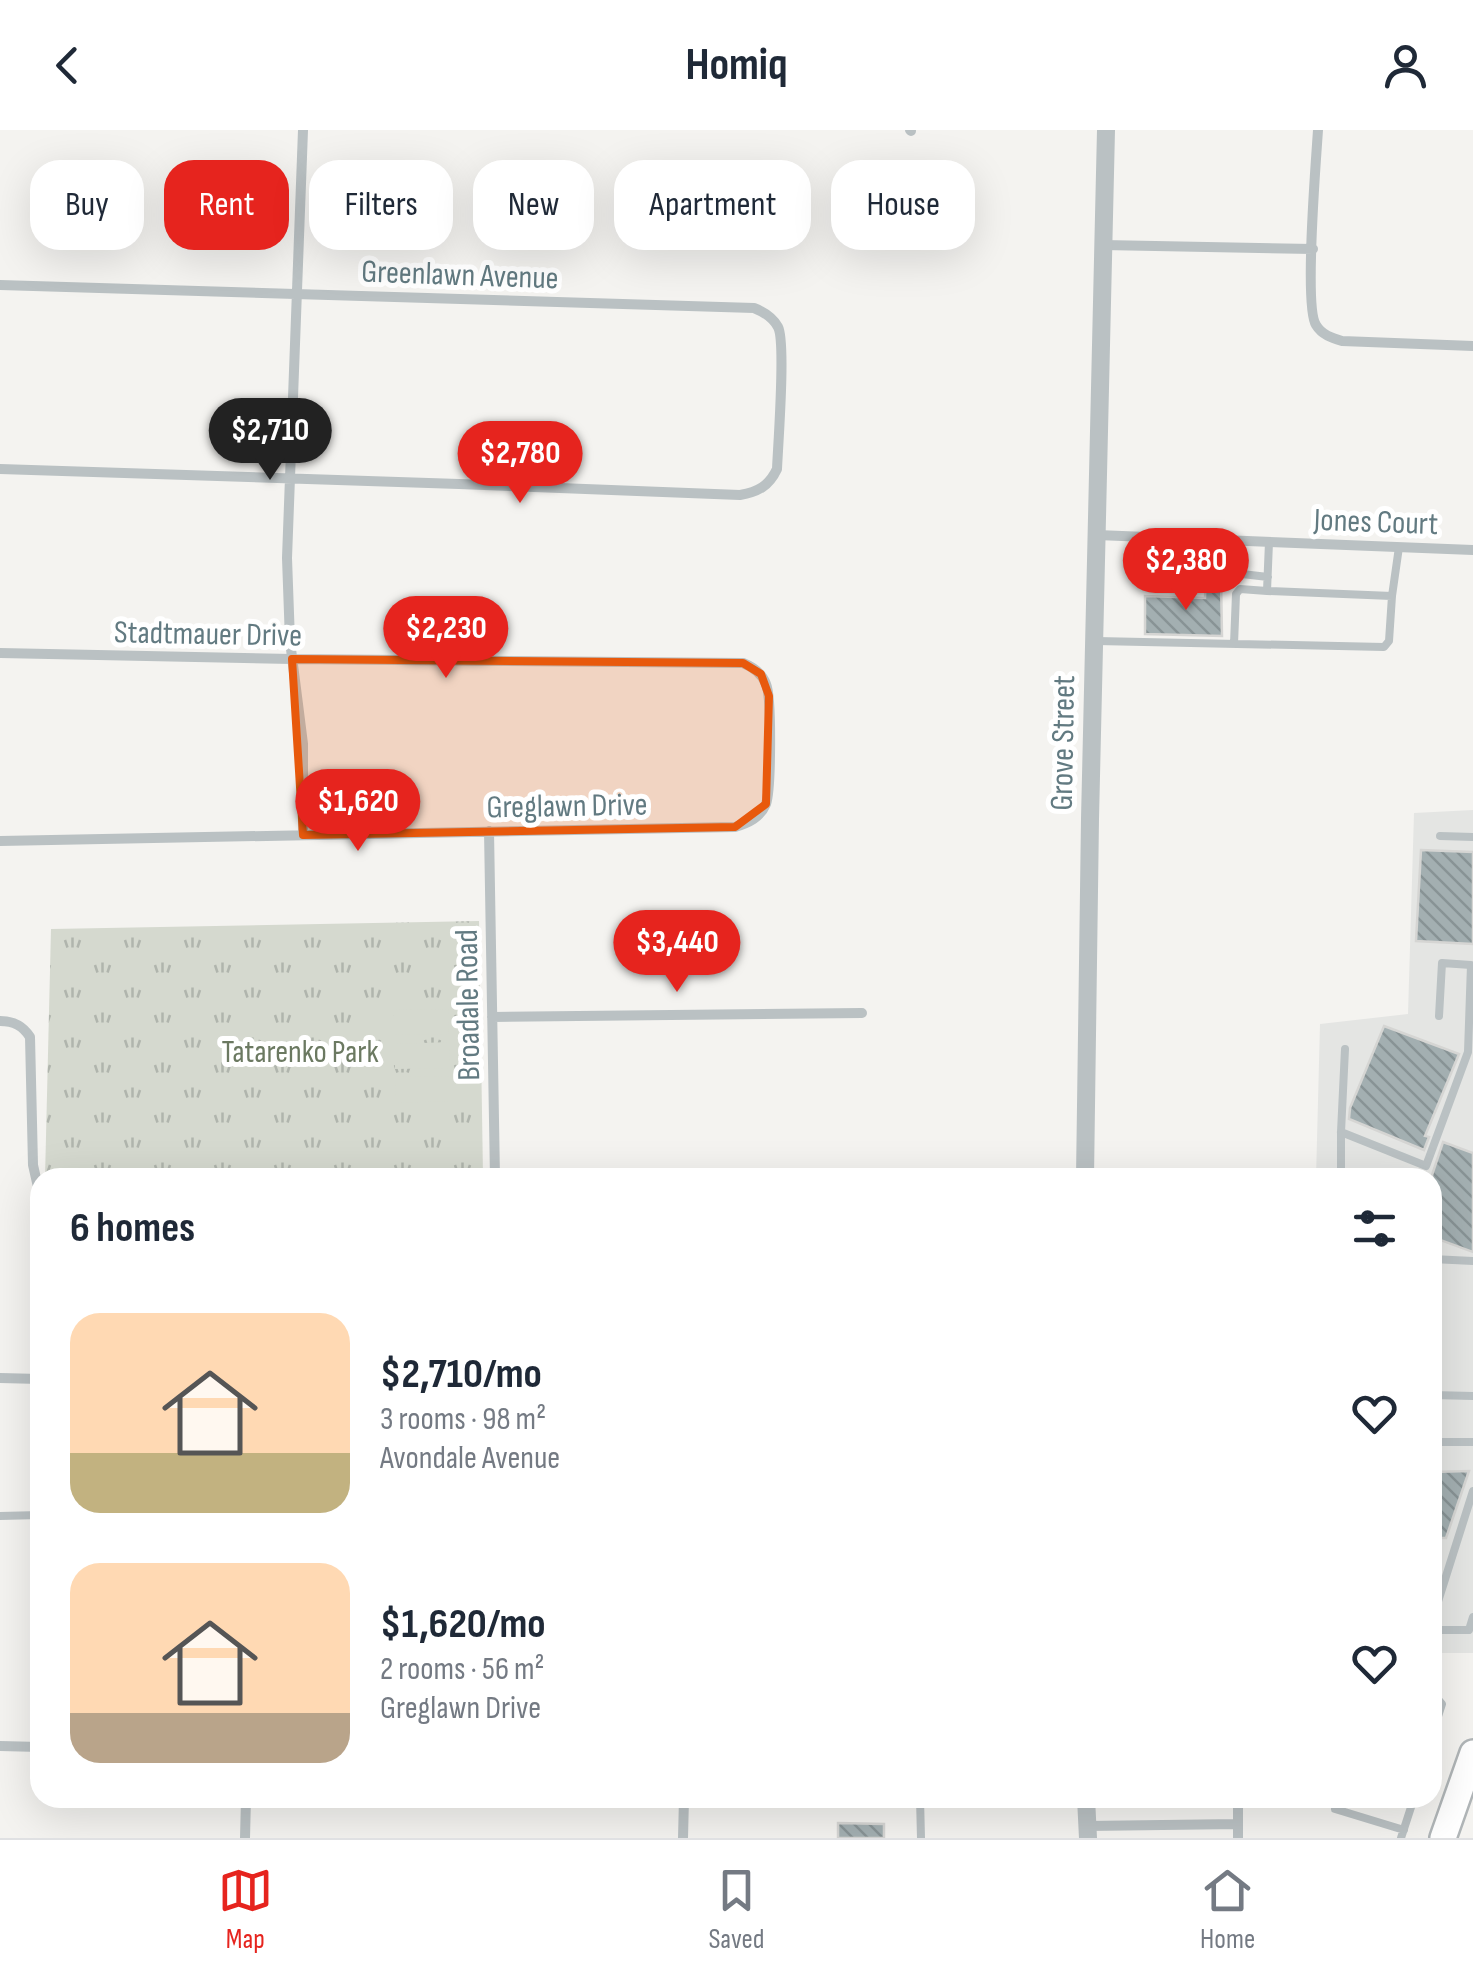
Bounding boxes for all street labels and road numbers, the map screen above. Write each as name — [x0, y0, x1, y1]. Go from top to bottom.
street label: Greenlawn Avenue — [361, 253, 559, 298]
street label: Jones Court — [1312, 501, 1439, 544]
street label: Stadtmauer Drive — [114, 613, 302, 656]
street label: Grove Street — [1043, 675, 1084, 811]
street label: Greglawn Drive — [486, 786, 648, 827]
street label: Broadale Road — [448, 929, 489, 1081]

